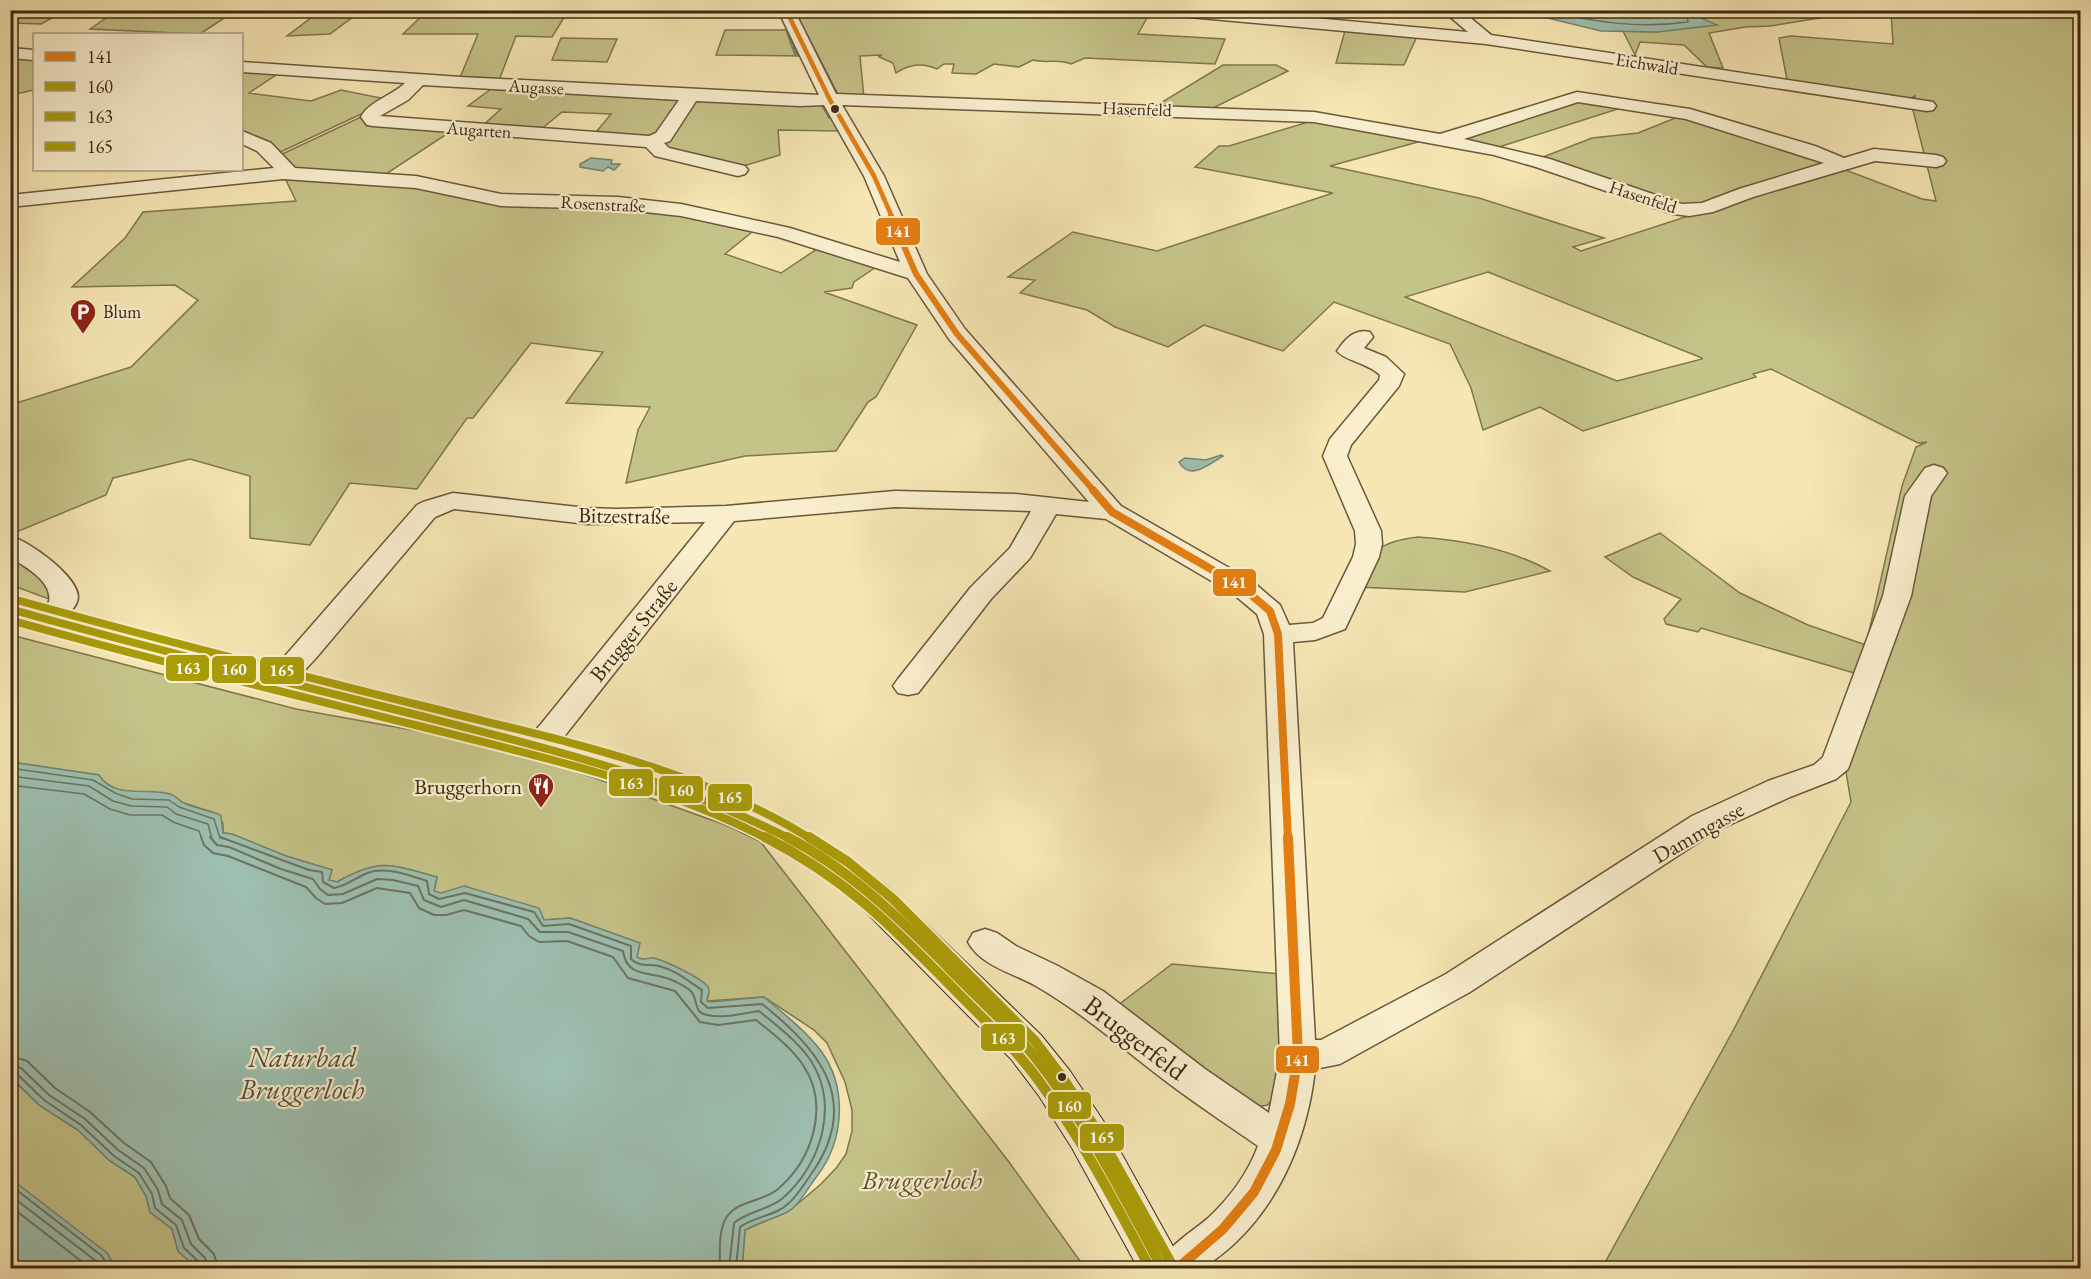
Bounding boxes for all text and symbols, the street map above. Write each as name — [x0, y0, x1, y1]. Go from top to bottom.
legend — [33, 33, 243, 171]
text: 141 — [87, 45, 113, 68]
street label: Eichwald — [1614, 47, 1681, 80]
street label: Augasse — [507, 74, 564, 99]
text: 160 — [87, 75, 113, 98]
street label: Hasenfeld — [1102, 96, 1173, 121]
unlabelled marker — [829, 103, 841, 115]
text: 163 — [87, 105, 113, 128]
street label: Augarten — [445, 116, 513, 143]
text: 165 — [87, 135, 113, 158]
street label: Hasenfeld — [1606, 175, 1681, 219]
street label: Rosenstraße — [560, 190, 646, 217]
line badge: 141 — [875, 217, 921, 246]
text: 141 — [885, 221, 911, 242]
parking icon: Blum — [68, 297, 98, 335]
place label: Blum — [103, 300, 141, 323]
street label: Bitzestraße — [578, 500, 671, 531]
line badge: 141 — [1212, 568, 1257, 597]
text: 141 — [1221, 572, 1247, 593]
street label: Brugger Straße — [583, 573, 684, 688]
line badge: 163 — [165, 654, 210, 682]
line badge: 160 — [211, 655, 257, 684]
line badge: 165 — [259, 656, 305, 685]
text: 163 — [175, 658, 201, 679]
text: 160 — [221, 659, 247, 680]
text: 165 — [269, 660, 295, 681]
line badge: 163 — [608, 768, 654, 797]
restaurant icon: Bruggerhorn — [526, 771, 556, 809]
place label: Bruggerhorn — [414, 772, 522, 801]
text: 163 — [618, 773, 644, 794]
line badge: 160 — [658, 775, 704, 804]
text: 160 — [668, 780, 694, 801]
line badge: 165 — [707, 783, 753, 812]
text: 165 — [717, 787, 743, 808]
street label: Dammgasse — [1647, 794, 1749, 870]
street label: Bruggerfeld — [1077, 987, 1194, 1088]
line badge: 163 — [980, 1023, 1026, 1052]
text: 163 — [990, 1028, 1016, 1049]
water label: Naturbad Bruggerloch — [239, 1039, 365, 1107]
line badge: 141 — [1275, 1045, 1320, 1074]
text: 141 — [1284, 1050, 1310, 1071]
unlabelled marker — [1056, 1071, 1068, 1083]
line badge: 160 — [1047, 1091, 1092, 1120]
text: 160 — [1056, 1096, 1082, 1117]
line badge: 165 — [1079, 1123, 1125, 1152]
text: 165 — [1089, 1127, 1115, 1148]
park label: Bruggerloch — [861, 1162, 982, 1197]

